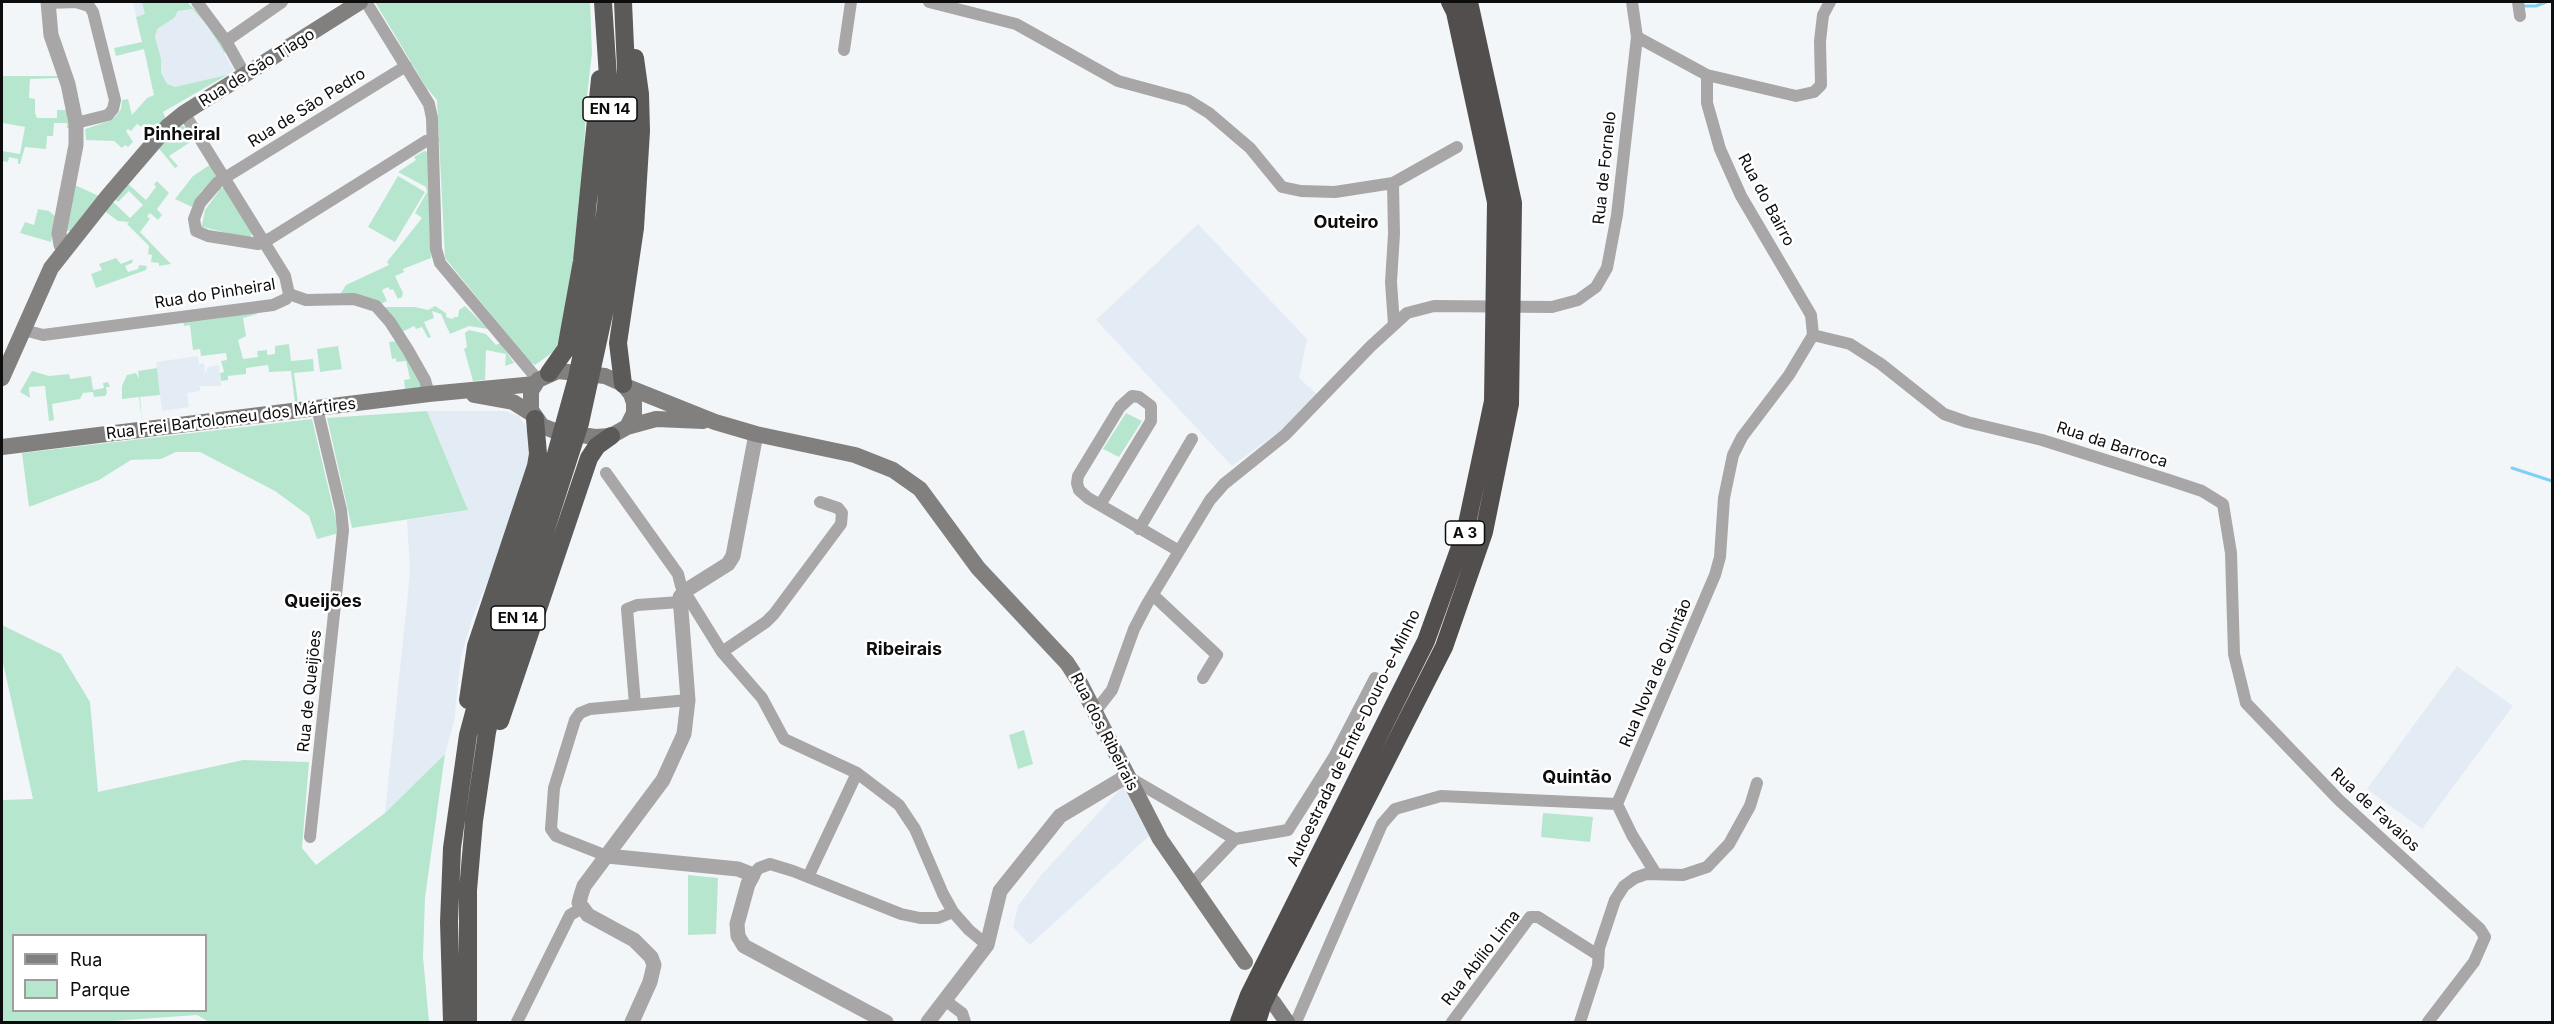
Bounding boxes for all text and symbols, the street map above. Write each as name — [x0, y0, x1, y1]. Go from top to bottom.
street label: Rua de São Tiago — [196, 25, 318, 111]
street label: Rua de São Pedro — [245, 64, 369, 152]
road number: EN 14 — [583, 97, 637, 121]
street label: Rua de Fornelo — [1590, 110, 1620, 226]
district label: Pinheiral — [144, 124, 220, 146]
street label: Rua do Bairro — [1734, 150, 1798, 250]
district label: Outeiro — [1313, 212, 1379, 234]
street label: Rua do Pinheiral — [153, 275, 277, 313]
street label: Rua Frei Bartolomeu dos Mártires — [105, 394, 357, 444]
street label: Rua da Barroca — [2054, 418, 2170, 472]
road number: A 3 — [1446, 521, 1484, 545]
district label: Queijões — [284, 591, 362, 613]
street label: Rua Nova de Quintão — [1616, 596, 1696, 750]
road number: EN 14 — [491, 606, 545, 630]
street label: Autoestrada de Entre-Douro-e-Minho — [1283, 606, 1425, 870]
street label: Rua de Queijões — [294, 629, 326, 753]
district label: Ribeirais — [866, 639, 942, 661]
street label: Rua dos Ribeirais — [1066, 670, 1142, 794]
street label: Rua de Favaios — [2327, 764, 2423, 856]
district label: Quintão — [1542, 767, 1612, 789]
street label: Rua Abílio Lima — [1438, 906, 1524, 1010]
legend — [12, 934, 207, 1012]
text: Rua — [70, 949, 102, 970]
text: Parque — [70, 979, 130, 1000]

